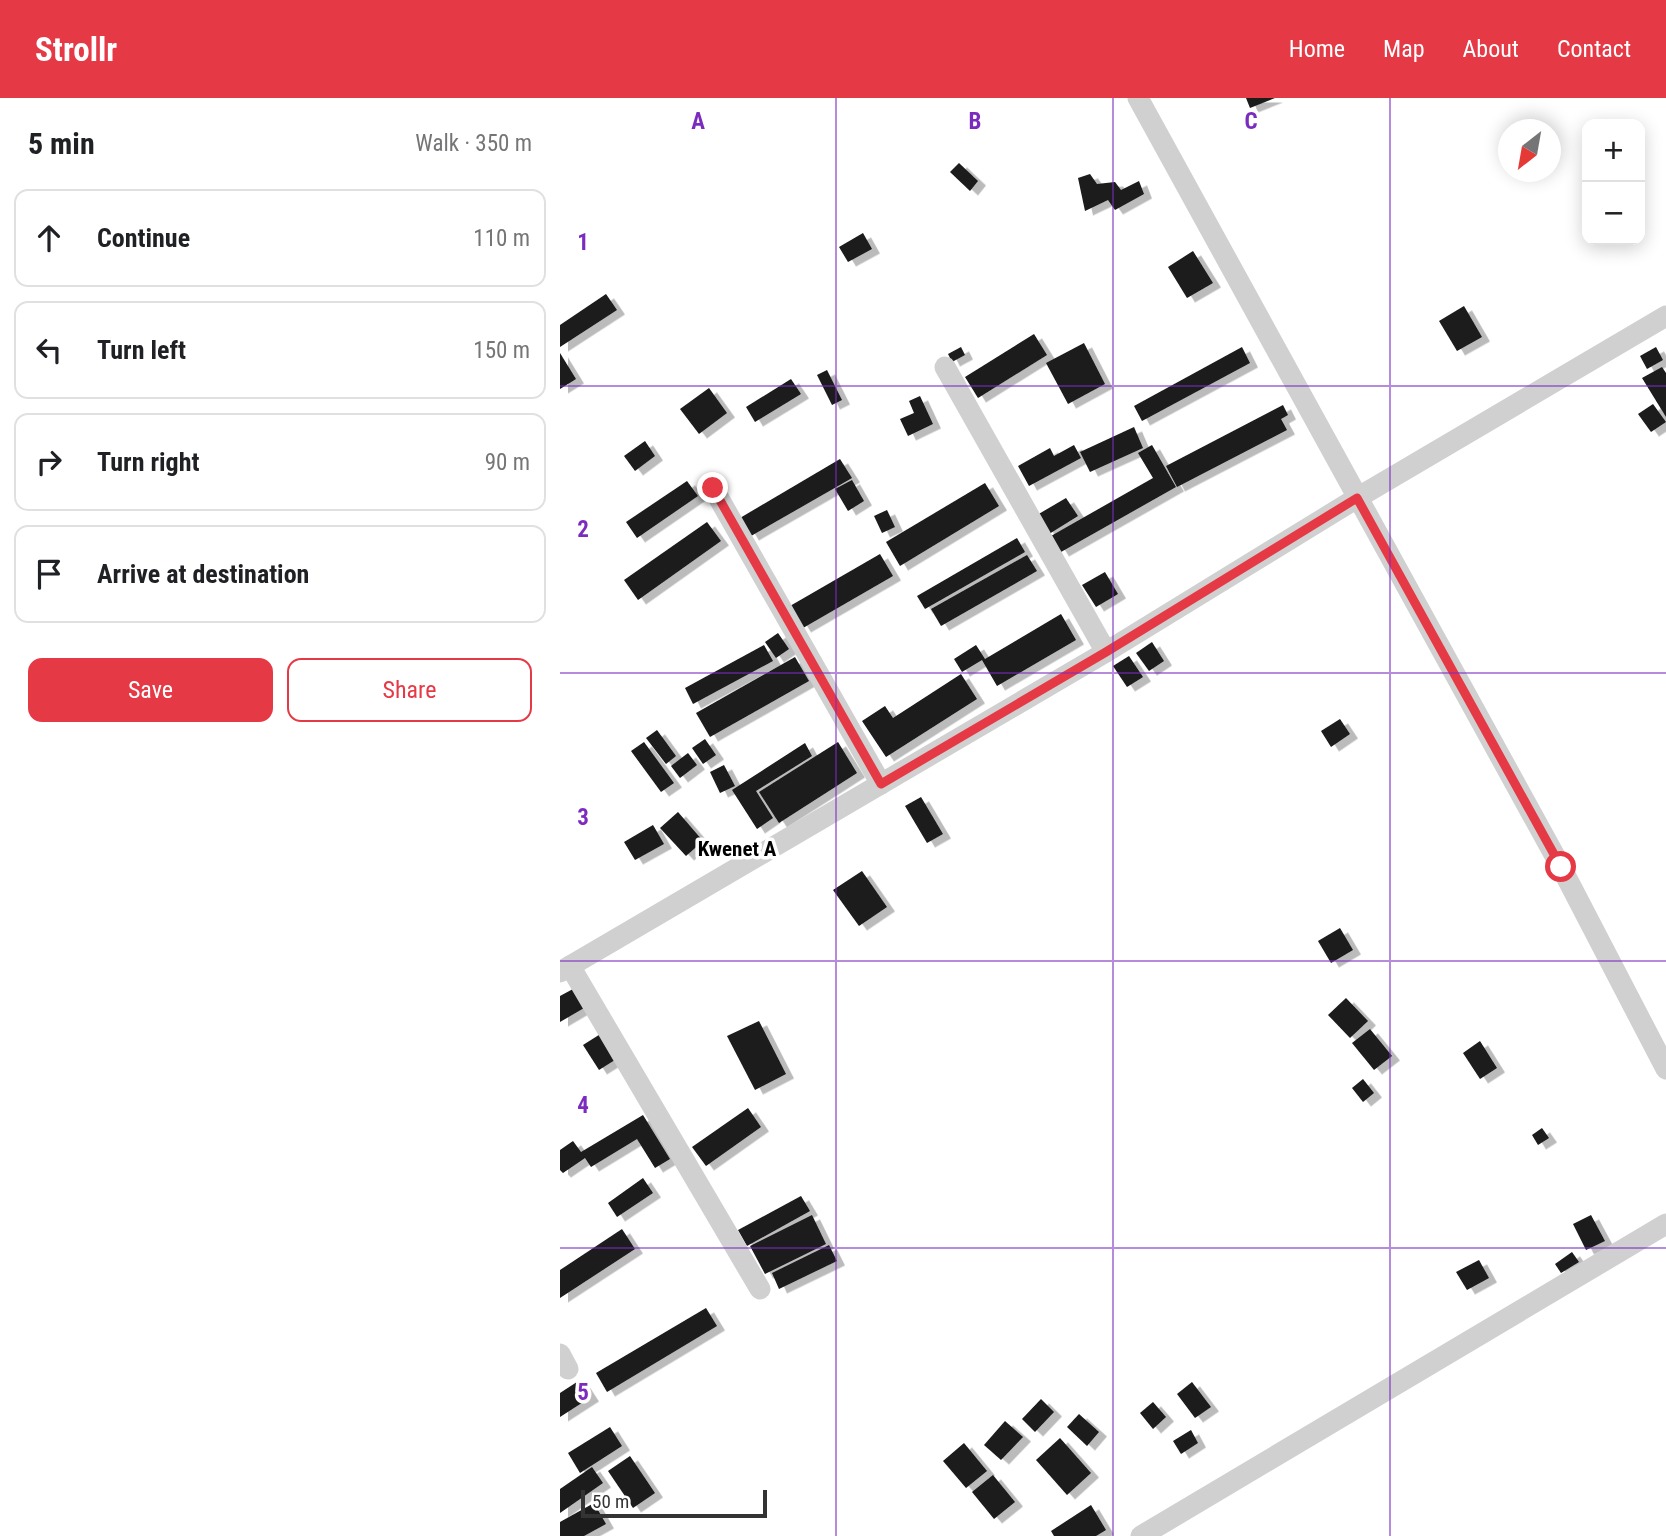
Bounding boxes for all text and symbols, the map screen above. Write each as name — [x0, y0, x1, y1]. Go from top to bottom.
text: Strollr — [35, 30, 117, 69]
text: Home — [1289, 35, 1345, 63]
text: Map — [1383, 35, 1425, 63]
text: About — [1463, 35, 1519, 63]
text: Contact — [1557, 35, 1631, 63]
text: A — [691, 108, 705, 135]
text: B — [969, 108, 981, 135]
text: C — [1244, 108, 1258, 135]
north arrow — [1498, 119, 1561, 182]
map controls — [1582, 119, 1645, 245]
button: + — [1582, 119, 1645, 182]
text: 5 min — [28, 126, 95, 161]
text: Walk · 350 m — [415, 130, 532, 157]
button: − — [1582, 182, 1645, 245]
icon: ahead — [30, 219, 68, 257]
text: Continue — [97, 223, 190, 253]
text: 110 m — [473, 225, 530, 252]
text: 1 — [577, 229, 589, 256]
icon: left — [30, 331, 68, 369]
text: Turn left — [97, 335, 186, 365]
text: 150 m — [473, 337, 530, 364]
icon: right — [30, 443, 68, 481]
text: Turn right — [97, 447, 199, 477]
text: 90 m — [485, 449, 530, 476]
route end — [697, 472, 728, 503]
text: 2 — [577, 516, 589, 543]
icon: arrive — [30, 555, 68, 593]
text: Arrive at destination — [97, 559, 309, 589]
button: Save — [28, 658, 273, 722]
button: Share — [287, 658, 532, 722]
text: 3 — [577, 804, 589, 831]
district label: Kwenet A — [698, 837, 777, 861]
route start — [1545, 851, 1576, 882]
text: 4 — [577, 1092, 589, 1119]
text: 5 — [577, 1379, 589, 1406]
scale bar — [581, 1487, 766, 1519]
text: 50 m — [592, 1490, 629, 1513]

